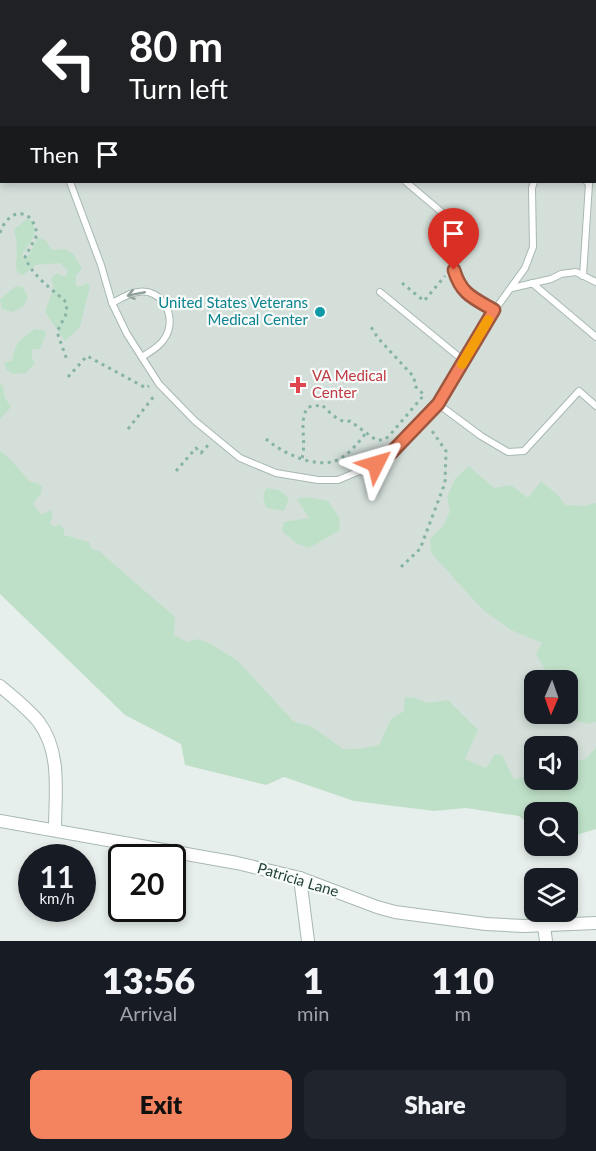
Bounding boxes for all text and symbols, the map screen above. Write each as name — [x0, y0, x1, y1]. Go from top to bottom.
text: 80 m — [129, 21, 223, 71]
icon: left — [30, 24, 108, 102]
text: Turn left — [129, 72, 228, 105]
icon: arrive — [91, 138, 124, 171]
text: Then — [30, 141, 79, 168]
pin — [428, 208, 479, 270]
icon: arrive — [437, 217, 470, 250]
one-way arrow — [127, 289, 146, 300]
place label: United States Veterans Medical Center — [158, 293, 309, 328]
marker: United States Veterans Medical Center — [313, 305, 327, 319]
place label: VA Medical Center — [312, 366, 387, 401]
marker: VA Medical Center — [289, 376, 307, 394]
position arrow — [344, 432, 408, 496]
north arrow — [524, 670, 578, 724]
map controls — [524, 670, 578, 922]
button: sound — [524, 736, 578, 790]
button: search — [524, 802, 578, 856]
speed limit sign: 20 — [108, 844, 186, 922]
text: 11 — [40, 858, 74, 894]
street label: Patricia Lane — [255, 858, 341, 900]
button: layers — [524, 868, 578, 922]
text: km/h — [39, 889, 75, 907]
text: 13:56 — [102, 958, 195, 1002]
text: 1 — [303, 958, 324, 1002]
text: 110 — [431, 958, 494, 1002]
text: Arrival — [120, 1001, 177, 1025]
text: min — [297, 1001, 329, 1025]
text: m — [454, 1001, 471, 1025]
button: Exit — [30, 1070, 292, 1139]
button: Share — [304, 1070, 566, 1139]

